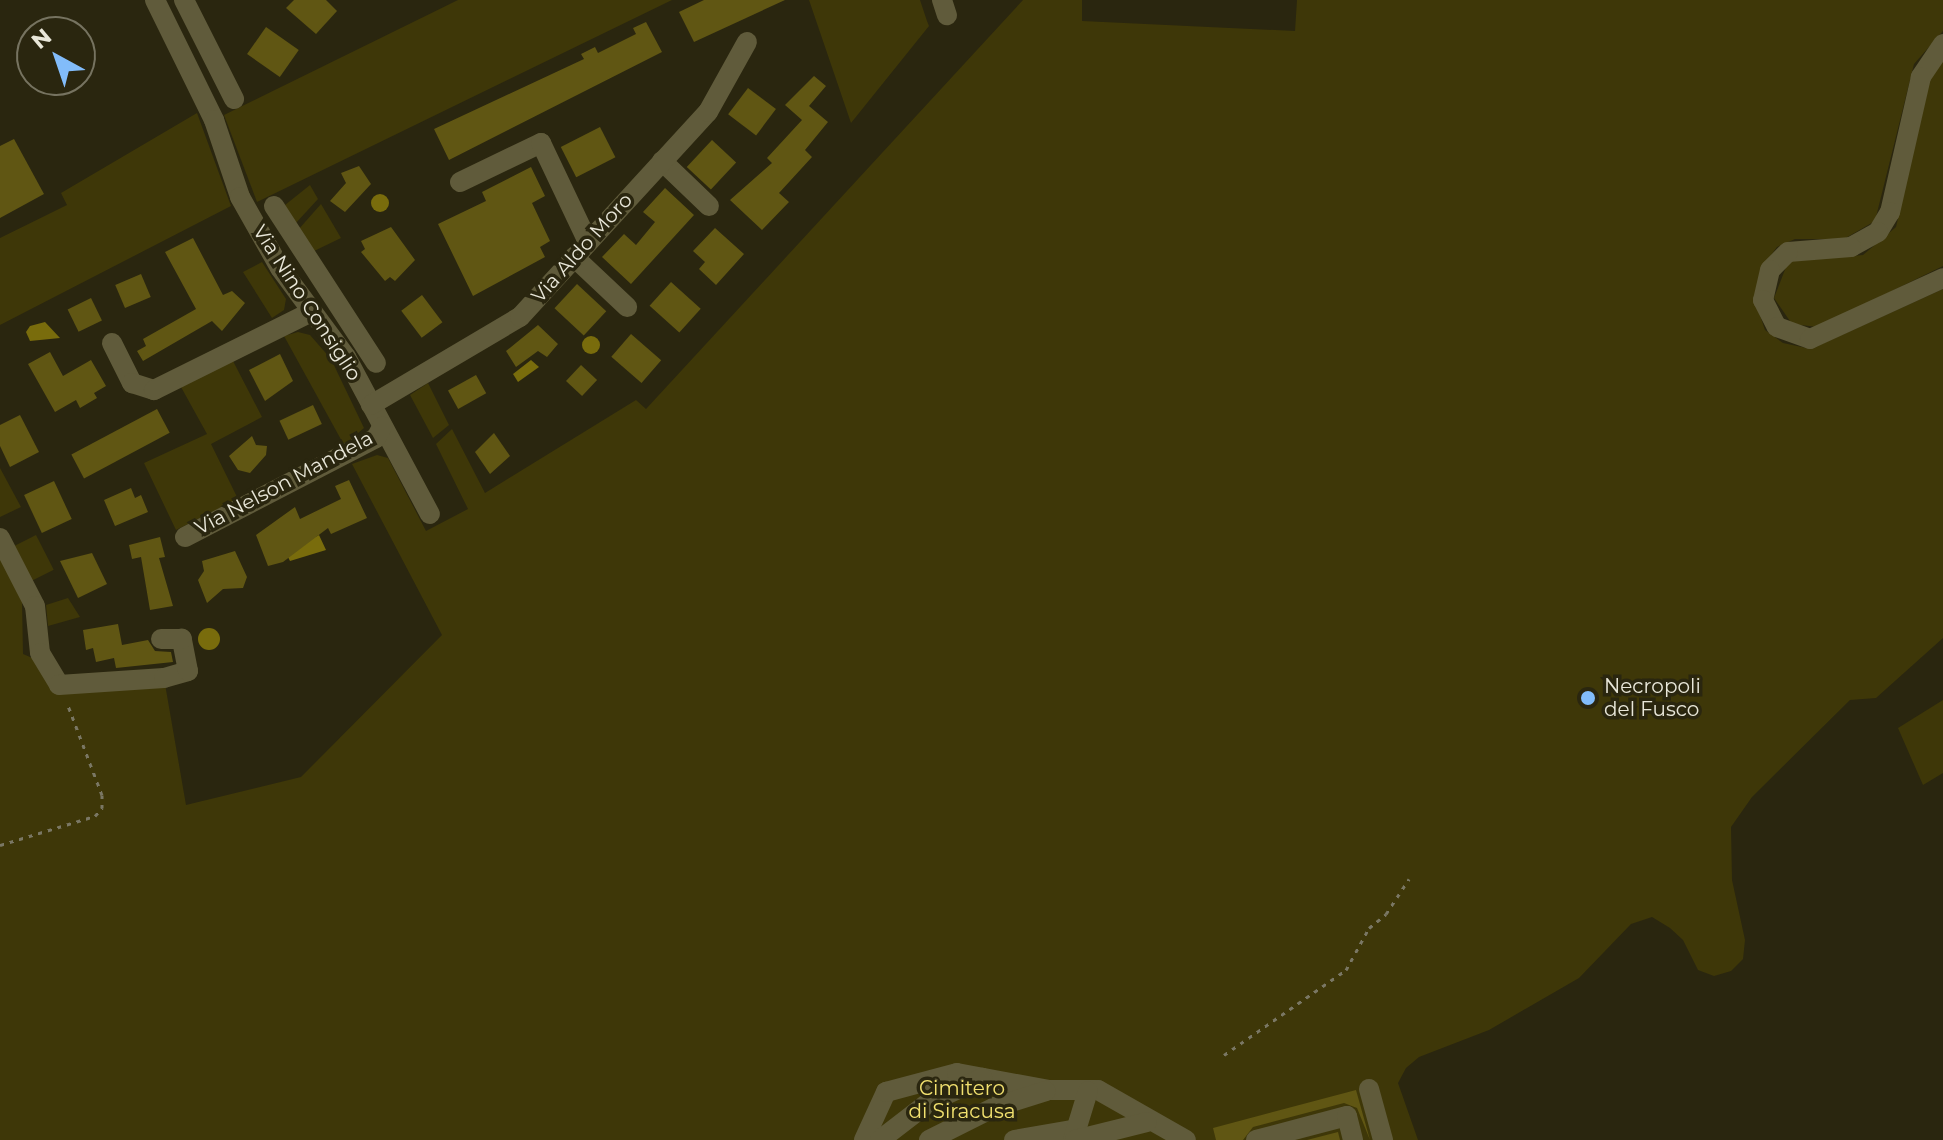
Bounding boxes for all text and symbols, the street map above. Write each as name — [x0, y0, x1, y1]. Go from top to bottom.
north arrow — [16, 16, 96, 96]
text: N — [26, 23, 57, 55]
street label: Via Aldo Moro — [527, 188, 637, 308]
street label: Via Nino Consiglio — [248, 221, 366, 385]
street label: Via Nelson Mandela — [191, 426, 377, 540]
place label: Necropoli del Fusco — [1604, 674, 1701, 721]
marker: Necropoli del Fusco — [1579, 689, 1597, 707]
park label: Cimitero di Siracusa — [908, 1077, 1016, 1124]

